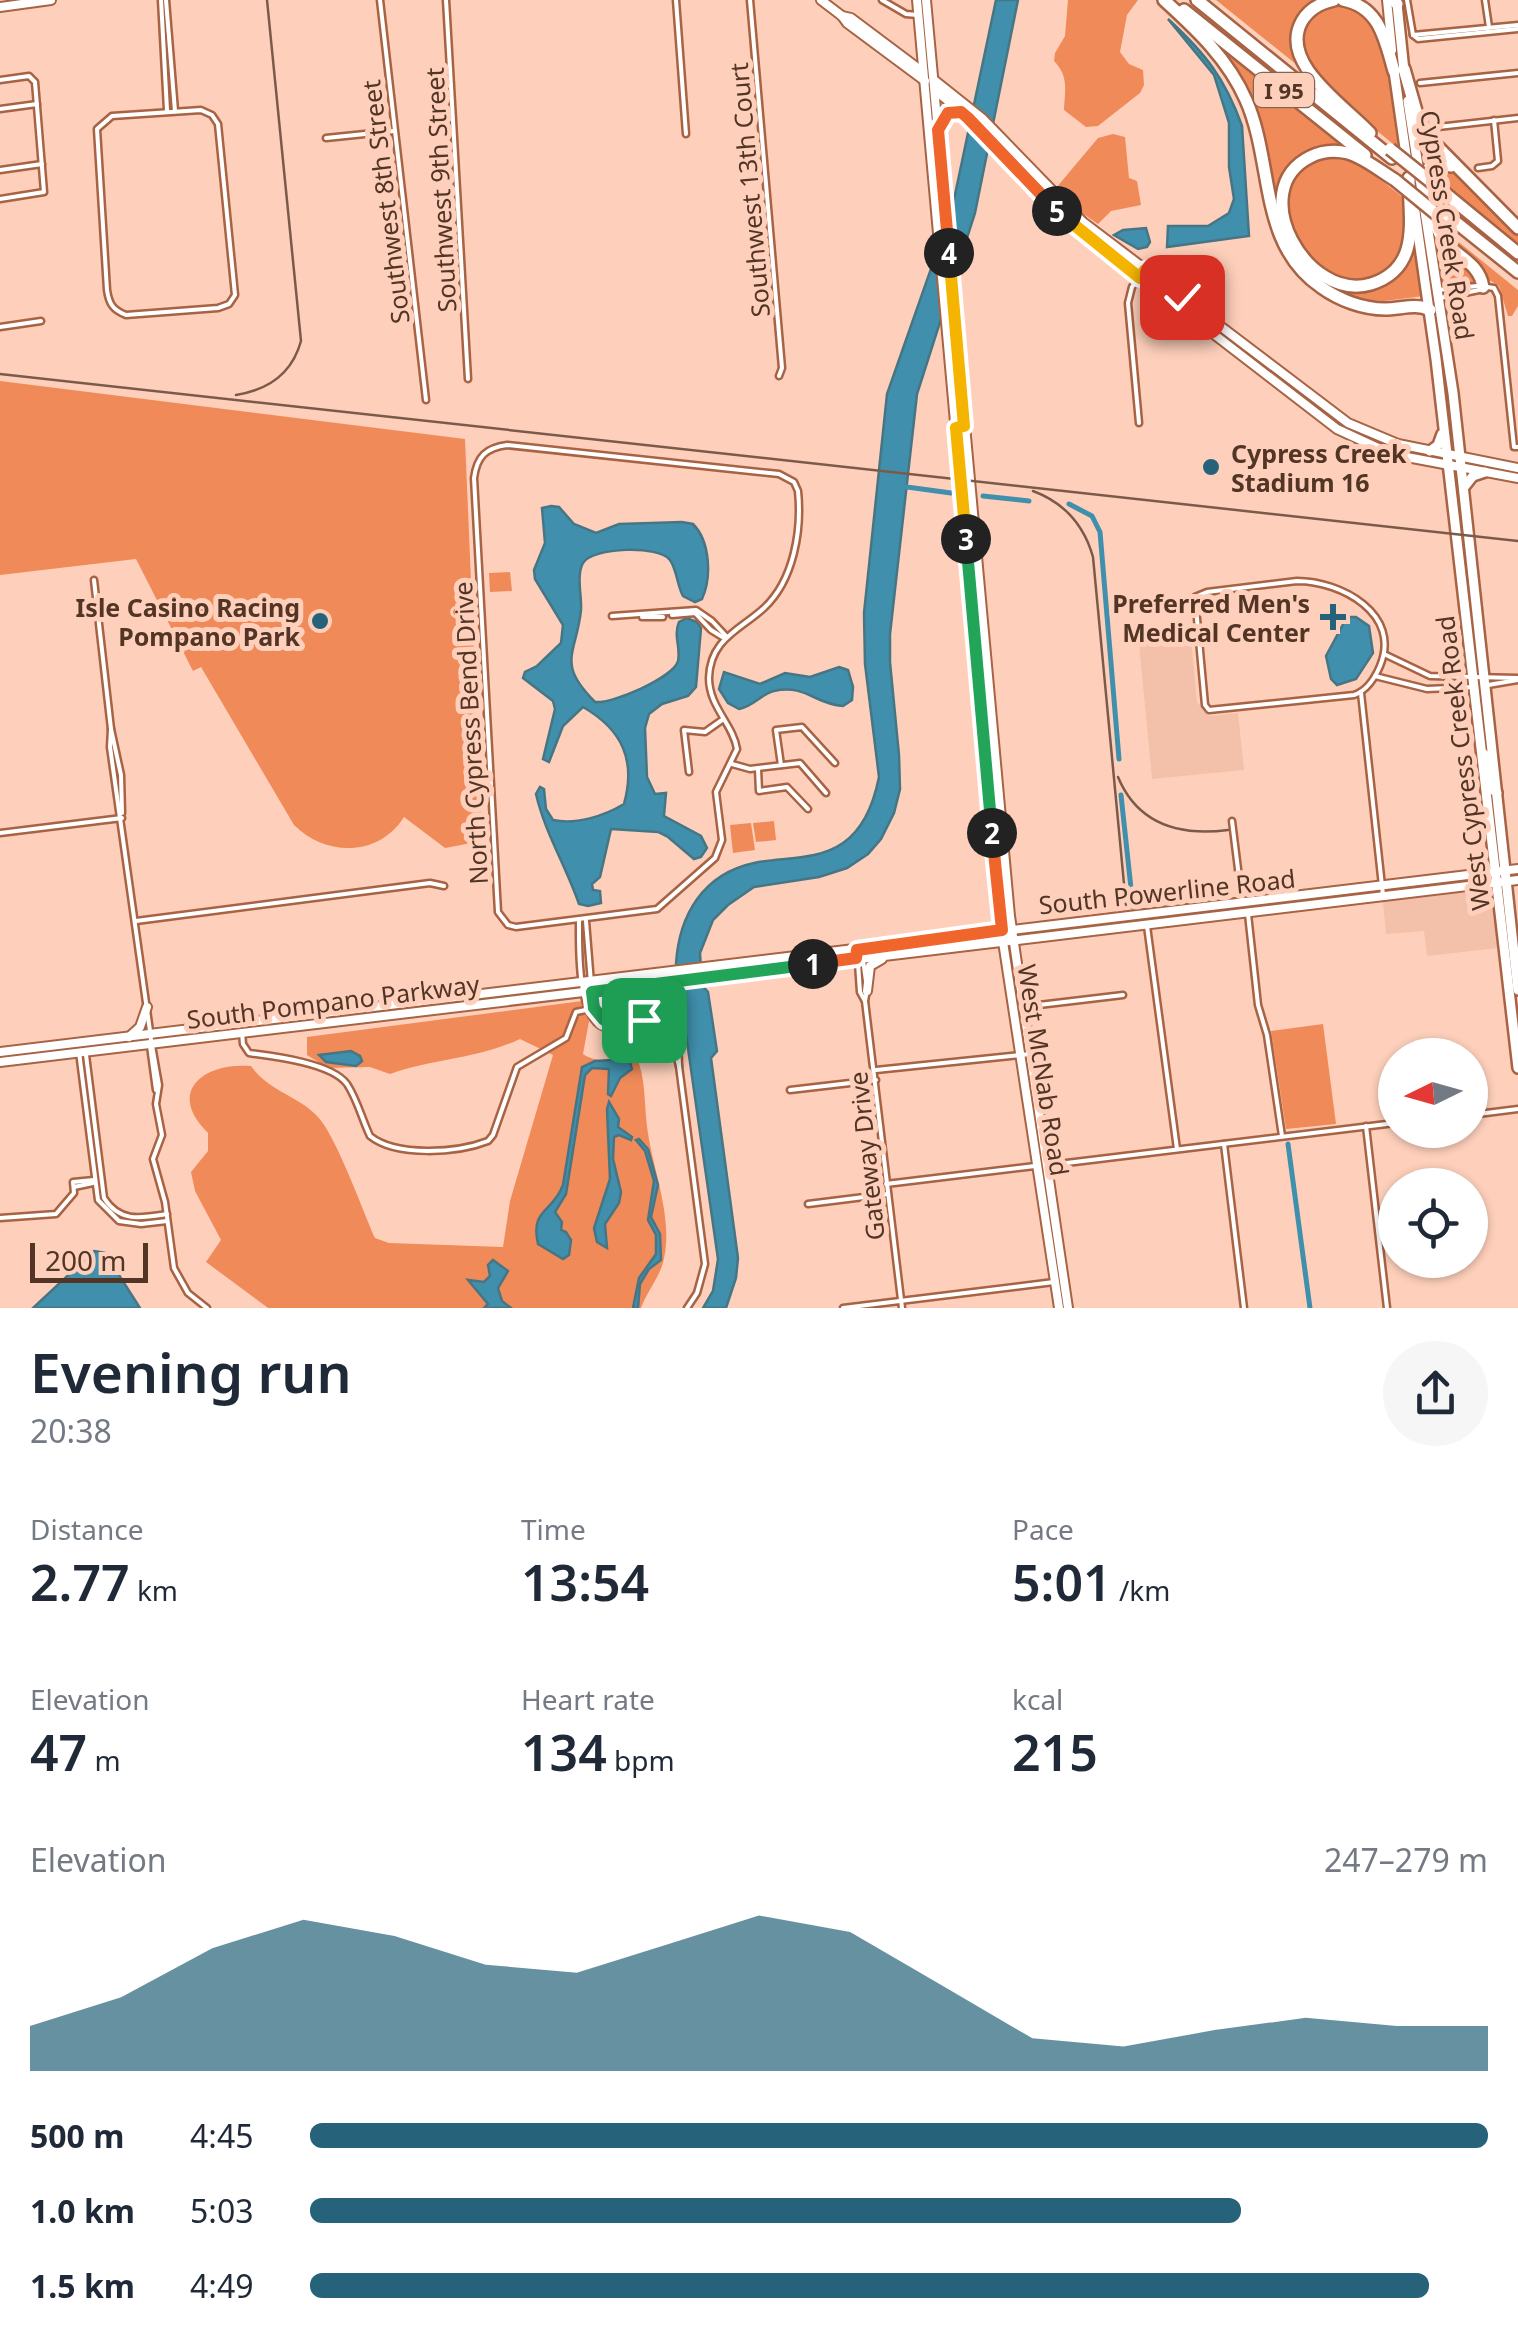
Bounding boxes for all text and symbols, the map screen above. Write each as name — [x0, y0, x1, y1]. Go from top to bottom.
street label: Southwest 13th Court — [721, 61, 777, 319]
street label: Southwest 9th Street — [417, 67, 463, 313]
road number: I 95 — [1254, 73, 1314, 107]
street label: Southwest 8th Street — [353, 78, 417, 326]
street label: Cypress Creek Road — [1413, 108, 1483, 342]
pin: 5 — [1032, 186, 1082, 236]
text: 5 — [1049, 192, 1065, 230]
pin: 4 — [924, 228, 974, 278]
text: 4 — [941, 234, 957, 272]
pin — [1140, 255, 1225, 340]
icon: check — [1155, 270, 1210, 325]
place label: Cypress Creek Stadium 16 — [1231, 436, 1407, 499]
marker: Cypress Creek Stadium 16 — [1200, 456, 1222, 478]
pin: 3 — [941, 514, 991, 564]
text: 3 — [958, 520, 974, 558]
street label: North Cypress Bend Drive — [445, 581, 495, 885]
place label: Preferred Men's Medical Center — [1112, 586, 1310, 649]
place label: Isle Casino Racing Pompano Park — [76, 590, 300, 653]
marker: Preferred Men's Medical Center — [1320, 604, 1346, 630]
marker: Isle Casino Racing Pompano Park — [309, 610, 331, 632]
street label: West Cypress Creek Road — [1427, 614, 1497, 912]
pin: 2 — [967, 808, 1017, 858]
text: 2 — [984, 814, 1000, 852]
street label: South Powerline Road — [1037, 861, 1297, 921]
pin: 1 — [788, 939, 838, 989]
text: 1 — [805, 945, 821, 983]
street label: West McNab Road — [1010, 962, 1078, 1178]
street label: South Pompano Parkway — [185, 966, 482, 1036]
pin — [602, 978, 687, 1063]
icon: arrive — [617, 993, 672, 1048]
north arrow — [1378, 1038, 1488, 1148]
map controls — [1378, 1038, 1488, 1278]
street label: Gateway Drive — [840, 1070, 892, 1242]
button: locate — [1378, 1168, 1488, 1278]
scale bar — [30, 1238, 148, 1282]
text: 200 m — [45, 1241, 127, 1279]
text: Evening run — [30, 1334, 351, 1409]
button: share — [1383, 1341, 1488, 1446]
text: 20:38 — [30, 1409, 112, 1452]
text: Distance — [30, 1510, 143, 1548]
text: Time — [521, 1510, 586, 1548]
text: Pace — [1012, 1510, 1074, 1548]
text: 2.77 — [30, 1548, 130, 1616]
text: 13:54 — [521, 1548, 649, 1616]
text: 5:01 — [1012, 1548, 1112, 1616]
text: km — [130, 1571, 178, 1609]
text: /km — [1112, 1571, 1170, 1609]
text: Elevation — [30, 1680, 150, 1718]
text: Heart rate — [521, 1680, 655, 1718]
text: kcal — [1012, 1680, 1063, 1718]
text: 47 — [30, 1718, 87, 1786]
text: 134 — [521, 1718, 607, 1786]
text: 215 — [1012, 1718, 1098, 1786]
text: m — [87, 1741, 121, 1779]
text: bpm — [607, 1741, 675, 1779]
text: Elevation — [30, 1838, 167, 1881]
text: 247–279 m — [1324, 1838, 1488, 1881]
text: 500 m — [30, 2114, 124, 2157]
text: 4:45 — [190, 2114, 254, 2157]
text: 1.0 km — [30, 2189, 135, 2232]
text: 5:03 — [190, 2189, 254, 2232]
text: 1.5 km — [30, 2264, 135, 2307]
text: 4:49 — [190, 2264, 254, 2307]

